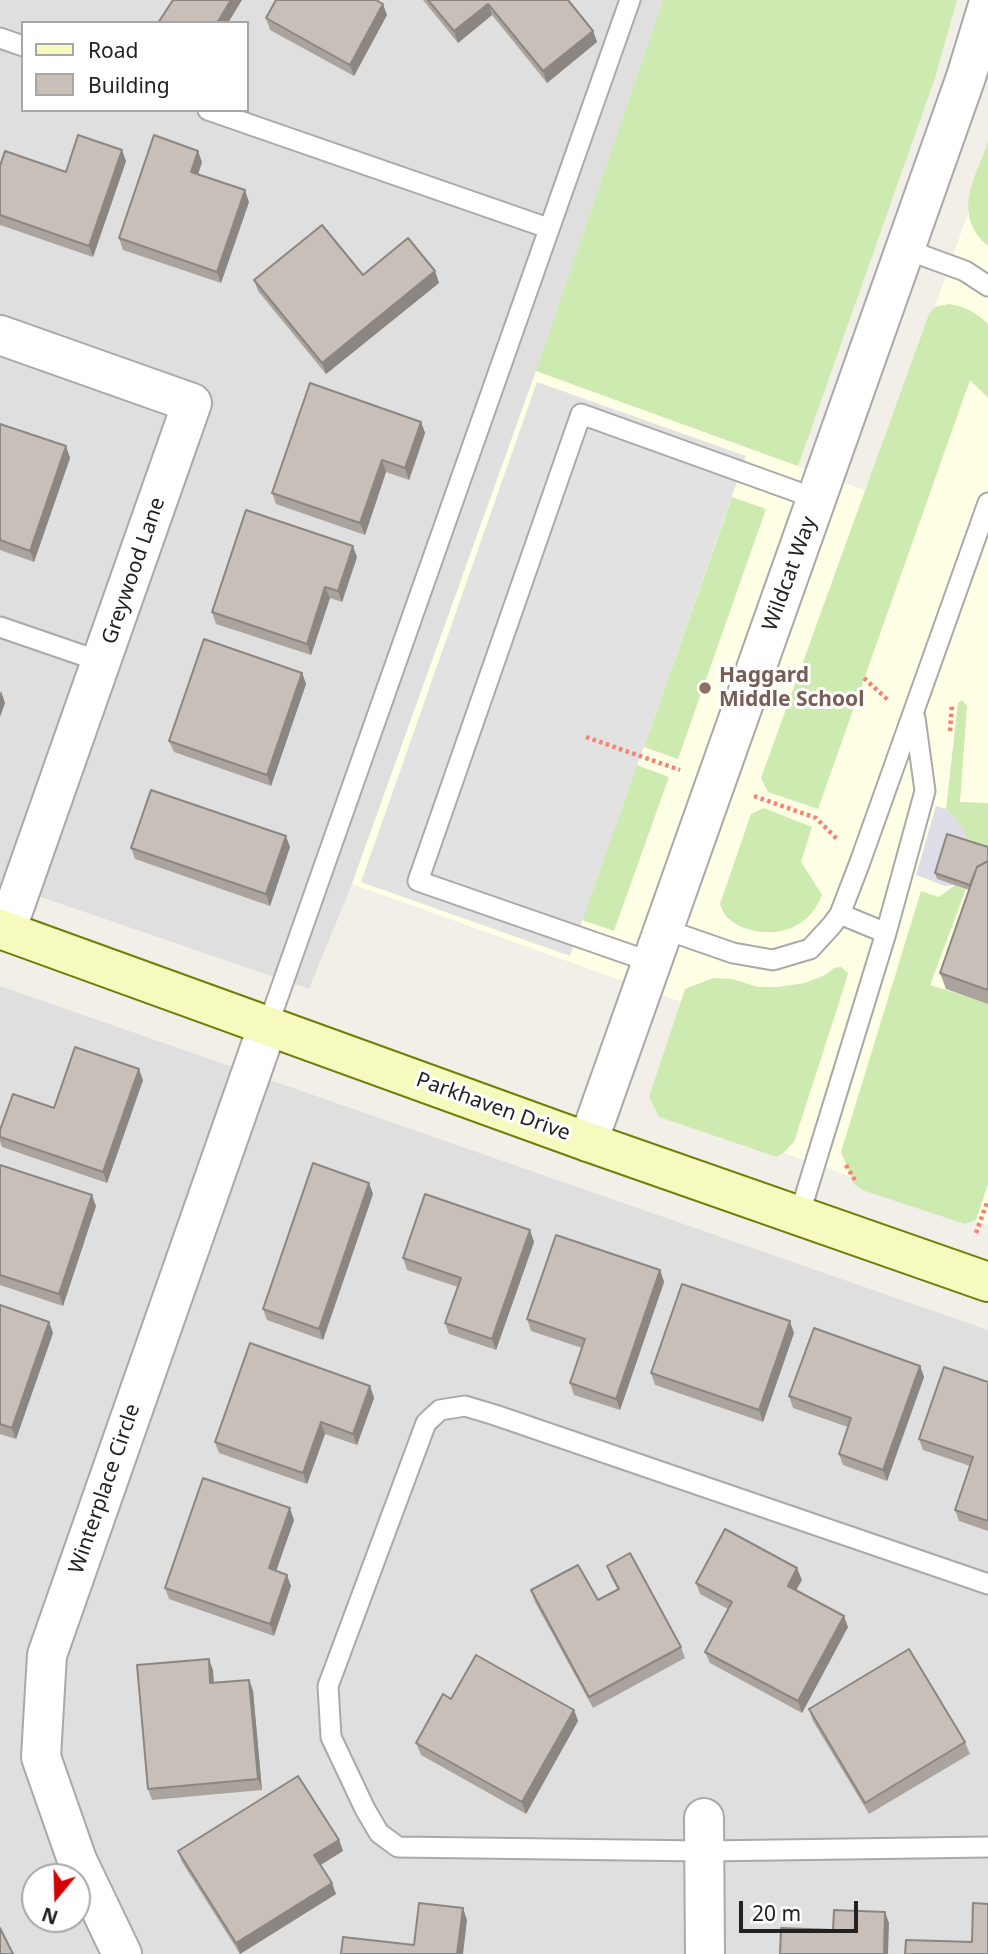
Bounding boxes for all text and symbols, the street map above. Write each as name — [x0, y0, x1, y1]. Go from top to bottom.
legend — [21, 21, 248, 112]
text: Road — [88, 36, 138, 64]
text: Building — [88, 71, 170, 99]
street label: Greywood Lane — [97, 494, 171, 648]
street label: Wildcat Way — [758, 513, 822, 635]
place label: Haggard Middle School — [719, 663, 864, 713]
marker: Haggard Middle School — [697, 680, 713, 696]
street label: Parkhaven Drive — [413, 1067, 573, 1147]
street label: Winterplace Circle — [64, 1401, 146, 1577]
north arrow — [21, 1863, 91, 1933]
scale bar — [743, 1888, 862, 1932]
text: 20 m — [752, 1899, 801, 1927]
text: N — [38, 1901, 61, 1931]

